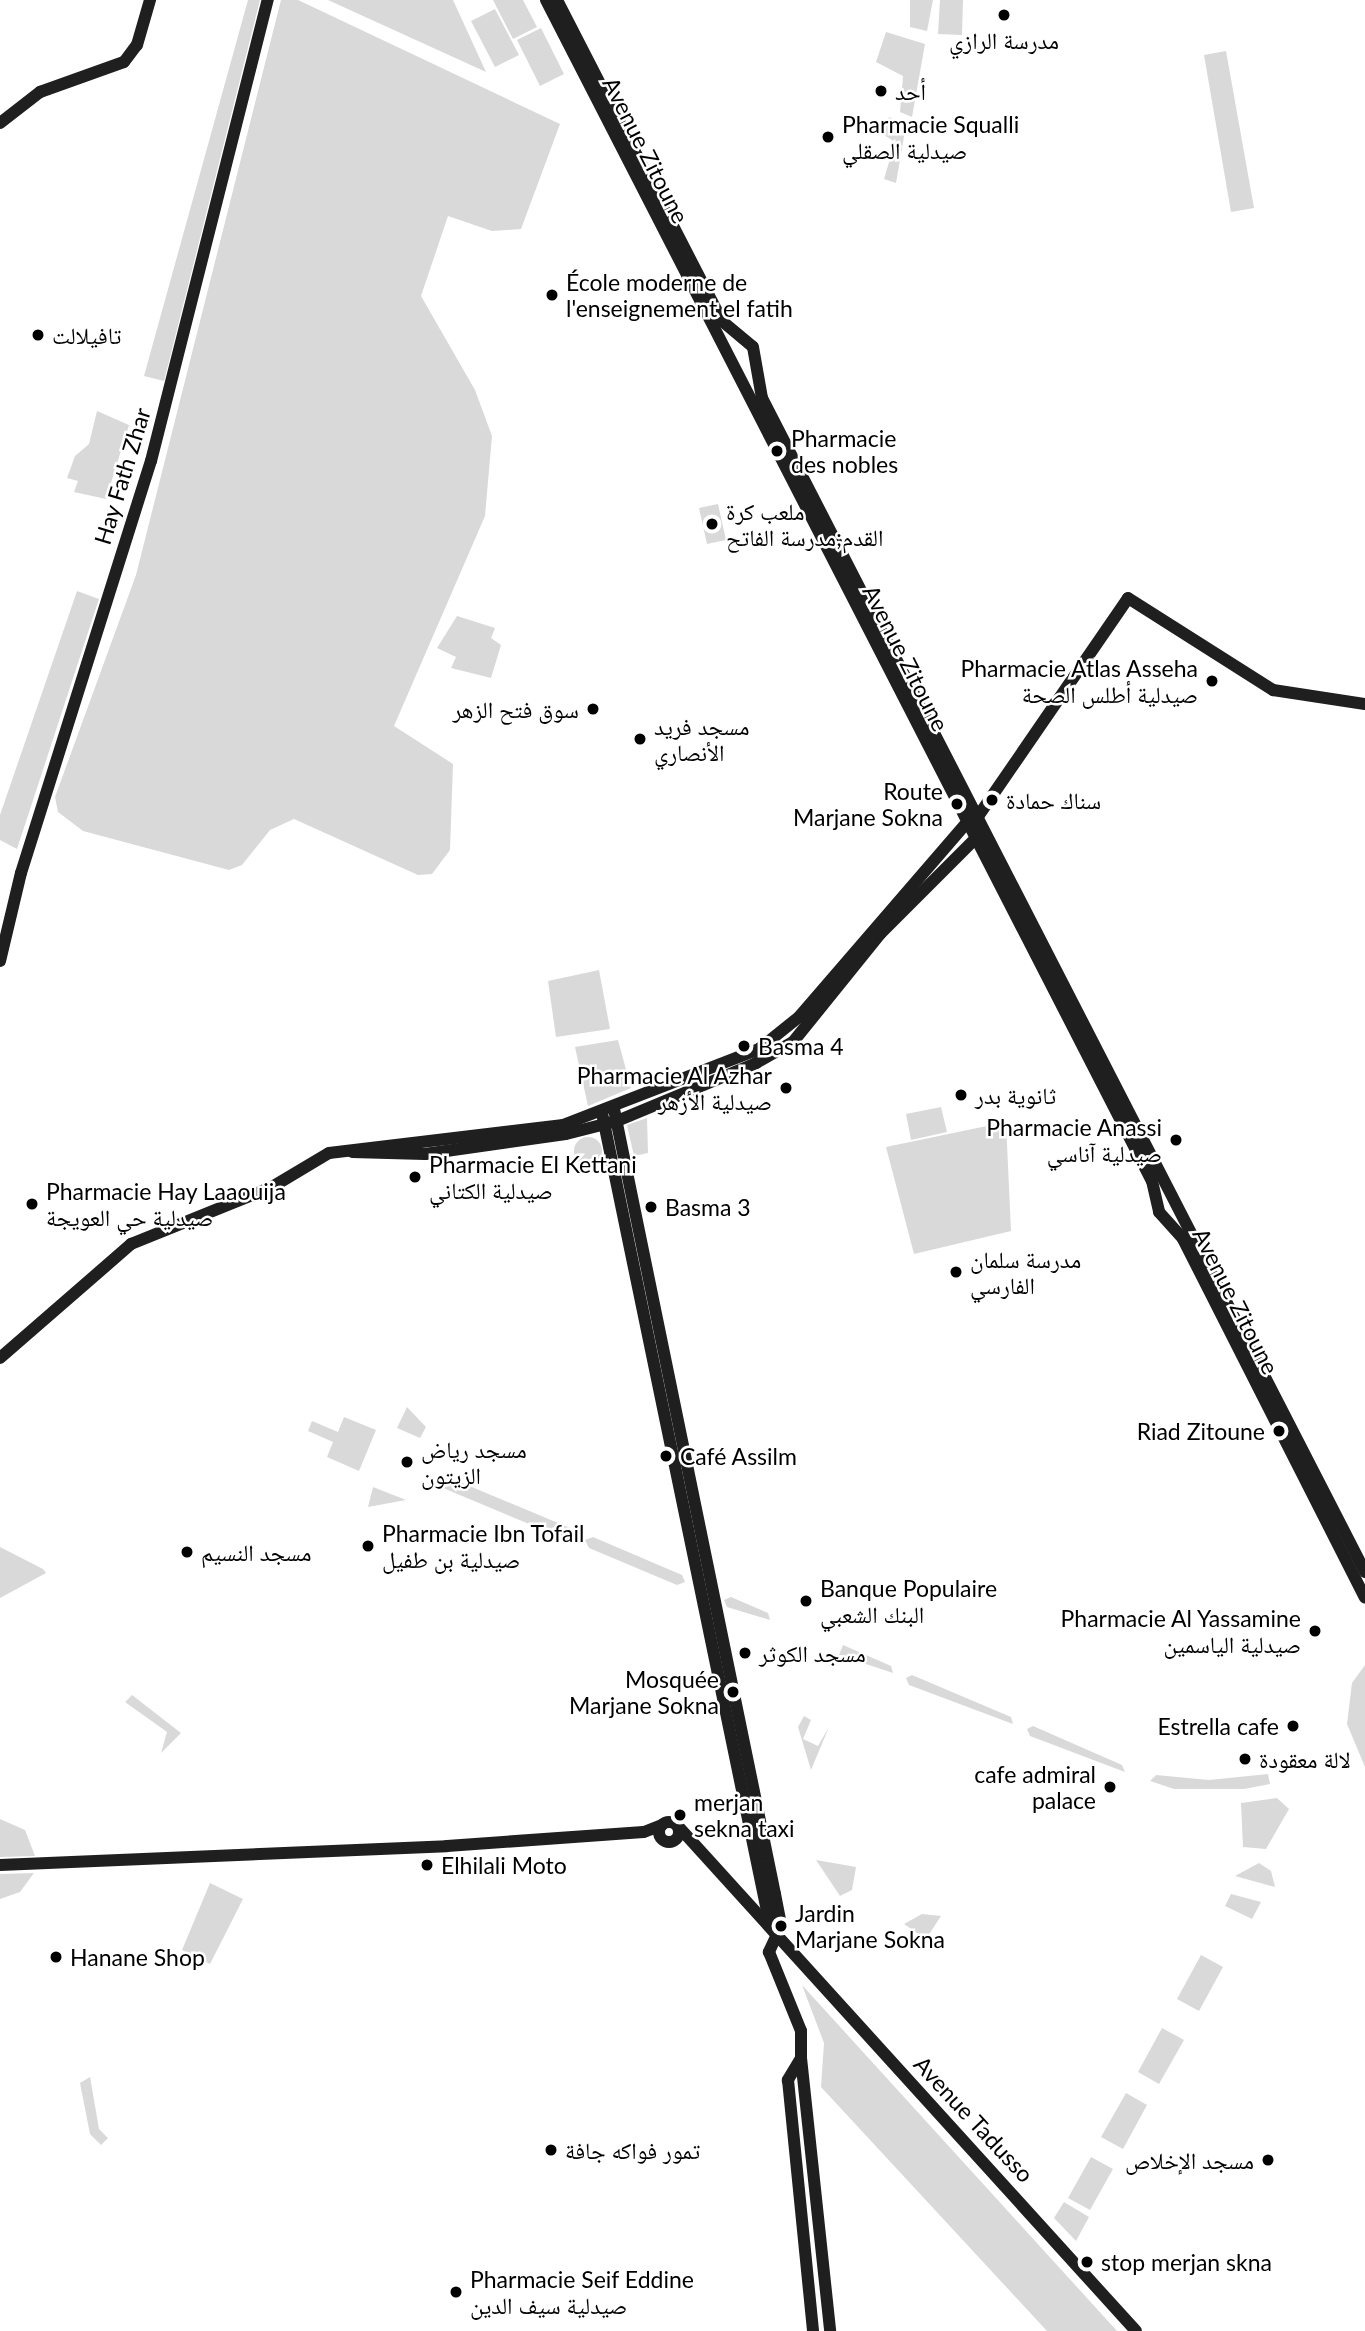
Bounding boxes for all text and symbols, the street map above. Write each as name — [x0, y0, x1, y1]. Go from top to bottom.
marker: مدرسة الرازي — [996, 7, 1012, 23]
place label: مدرسة الرازي — [949, 26, 1059, 54]
street label: Avenue Zitoune — [597, 72, 695, 228]
place label: أحد — [895, 77, 926, 105]
marker: أحد — [873, 83, 889, 99]
place label: Pharmacie Squalli صيدلية الصقلي — [842, 110, 1019, 164]
marker: Pharmacie Squalli صيدلية الصقلي — [820, 129, 836, 145]
place label: École moderne de l'enseignement el fatih — [566, 268, 793, 322]
marker: École moderne de l'enseignement el fatih — [544, 287, 560, 303]
place label: تافيلالت — [52, 321, 121, 349]
marker: تافيلالت — [30, 327, 46, 343]
street label: Hay Fath Zhar — [88, 404, 156, 548]
place label: Pharmacie des nobles — [791, 424, 898, 478]
marker: Pharmacie des nobles — [769, 443, 785, 459]
place label: ملعب كرة القدم;مدرسة الفاتح — [726, 497, 883, 551]
marker: ملعب كرة القدم;مدرسة الفاتح — [704, 516, 720, 532]
street label: Avenue Zitoune — [857, 580, 955, 736]
place label: Pharmacie Atlas Asseha صيدلية أطلس الصحة — [959, 654, 1198, 708]
marker: Pharmacie Atlas Asseha صيدلية أطلس الصحة — [1204, 673, 1220, 689]
place label: سوق فتح الزهر — [453, 695, 579, 723]
marker: سوق فتح الزهر — [585, 701, 601, 717]
place label: مسجد فريد الأنصاري — [654, 712, 750, 766]
marker: مسجد فريد الأنصاري — [632, 731, 648, 747]
place label: Route Marjane Sokna — [793, 777, 943, 831]
place label: سناك حمادة — [1006, 786, 1101, 814]
marker: سناك حمادة — [984, 792, 1000, 808]
marker: Route Marjane Sokna — [949, 796, 965, 812]
place label: Basma 4 — [758, 1032, 844, 1060]
marker: Basma 4 — [736, 1038, 752, 1054]
place label: Pharmacie Al Azhar صيدلية الأزهر — [575, 1061, 772, 1115]
marker: Pharmacie Al Azhar صيدلية الأزهر — [778, 1080, 794, 1096]
place label: ثانوية بدر — [975, 1081, 1056, 1109]
marker: ثانوية بدر — [953, 1087, 969, 1103]
place label: Pharmacie Anassi صيدلية آناسي — [986, 1113, 1162, 1167]
marker: Pharmacie Anassi صيدلية آناسي — [1168, 1132, 1184, 1148]
place label: Pharmacie El Kettani صيدلية الكتاني — [429, 1150, 637, 1204]
marker: Pharmacie El Kettani صيدلية الكتاني — [407, 1169, 423, 1185]
place label: Pharmacie Hay Laaouija صيدلية حي العويجة — [46, 1177, 286, 1231]
place label: Basma 3 — [665, 1193, 751, 1221]
marker: Pharmacie Hay Laaouija صيدلية حي العويجة — [24, 1196, 40, 1212]
marker: Basma 3 — [643, 1199, 659, 1215]
street label: Avenue Zitoune — [1187, 1223, 1285, 1379]
place label: مدرسة سلمان الفارسي — [970, 1245, 1081, 1299]
marker: مدرسة سلمان الفارسي — [948, 1264, 964, 1280]
place label: Riad Zitoune — [1137, 1417, 1265, 1445]
marker: Riad Zitoune — [1271, 1423, 1287, 1439]
place label: مسجد رياض الزيتون — [421, 1435, 527, 1489]
place label: Café Assilm — [680, 1442, 798, 1470]
marker: Café Assilm — [658, 1448, 674, 1464]
marker: مسجد رياض الزيتون — [399, 1454, 415, 1470]
place label: Pharmacie Ibn Tofail صيدلية بن طفيل — [382, 1519, 585, 1573]
place label: مسجد النسيم — [201, 1538, 312, 1566]
marker: Pharmacie Ibn Tofail صيدلية بن طفيل — [360, 1538, 376, 1554]
marker: مسجد النسيم — [179, 1544, 195, 1560]
place label: Banque Populaire البنك الشعبي — [820, 1574, 997, 1628]
marker: Banque Populaire البنك الشعبي — [798, 1593, 814, 1609]
place label: Pharmacie Al Yassamine صيدلية الياسمين — [1059, 1604, 1301, 1658]
marker: Pharmacie Al Yassamine صيدلية الياسمين — [1307, 1623, 1323, 1639]
place label: مسجد الكوثر — [759, 1639, 866, 1667]
marker: مسجد الكوثر — [737, 1645, 753, 1661]
place label: Mosquée Marjane Sokna — [569, 1665, 719, 1719]
marker: Mosquée Marjane Sokna — [725, 1684, 741, 1700]
place label: Estrella cafe — [1157, 1712, 1279, 1740]
marker: Estrella cafe — [1285, 1718, 1301, 1734]
place label: لالة معقودة — [1259, 1745, 1351, 1773]
marker: لالة معقودة — [1237, 1751, 1253, 1767]
place label: cafe admiral palace — [974, 1760, 1096, 1814]
marker: cafe admiral palace — [1102, 1779, 1118, 1795]
place label: merjan sekna taxi — [694, 1788, 795, 1842]
marker: merjan sekna taxi — [672, 1807, 688, 1823]
place label: Elhilali Moto — [441, 1851, 567, 1879]
marker: Elhilali Moto — [419, 1857, 435, 1873]
place label: Jardin Marjane Sokna — [795, 1899, 945, 1953]
marker: Jardin Marjane Sokna — [773, 1918, 789, 1934]
place label: Hanane Shop — [70, 1943, 205, 1971]
marker: Hanane Shop — [48, 1949, 64, 1965]
street label: Avenue Tadusso — [908, 2050, 1040, 2188]
place label: تمور فواكه جافة — [565, 2136, 700, 2164]
marker: تمور فواكه جافة — [543, 2142, 559, 2158]
place label: مسجد الإخلاص — [1125, 2146, 1254, 2174]
marker: مسجد الإخلاص — [1260, 2152, 1276, 2168]
place label: stop merjan skna — [1101, 2248, 1272, 2276]
marker: stop merjan skna — [1079, 2254, 1095, 2270]
place label: Pharmacie Seif Eddine صيدلية سيف الدين — [470, 2265, 694, 2319]
marker: Pharmacie Seif Eddine صيدلية سيف الدين — [448, 2284, 464, 2300]

